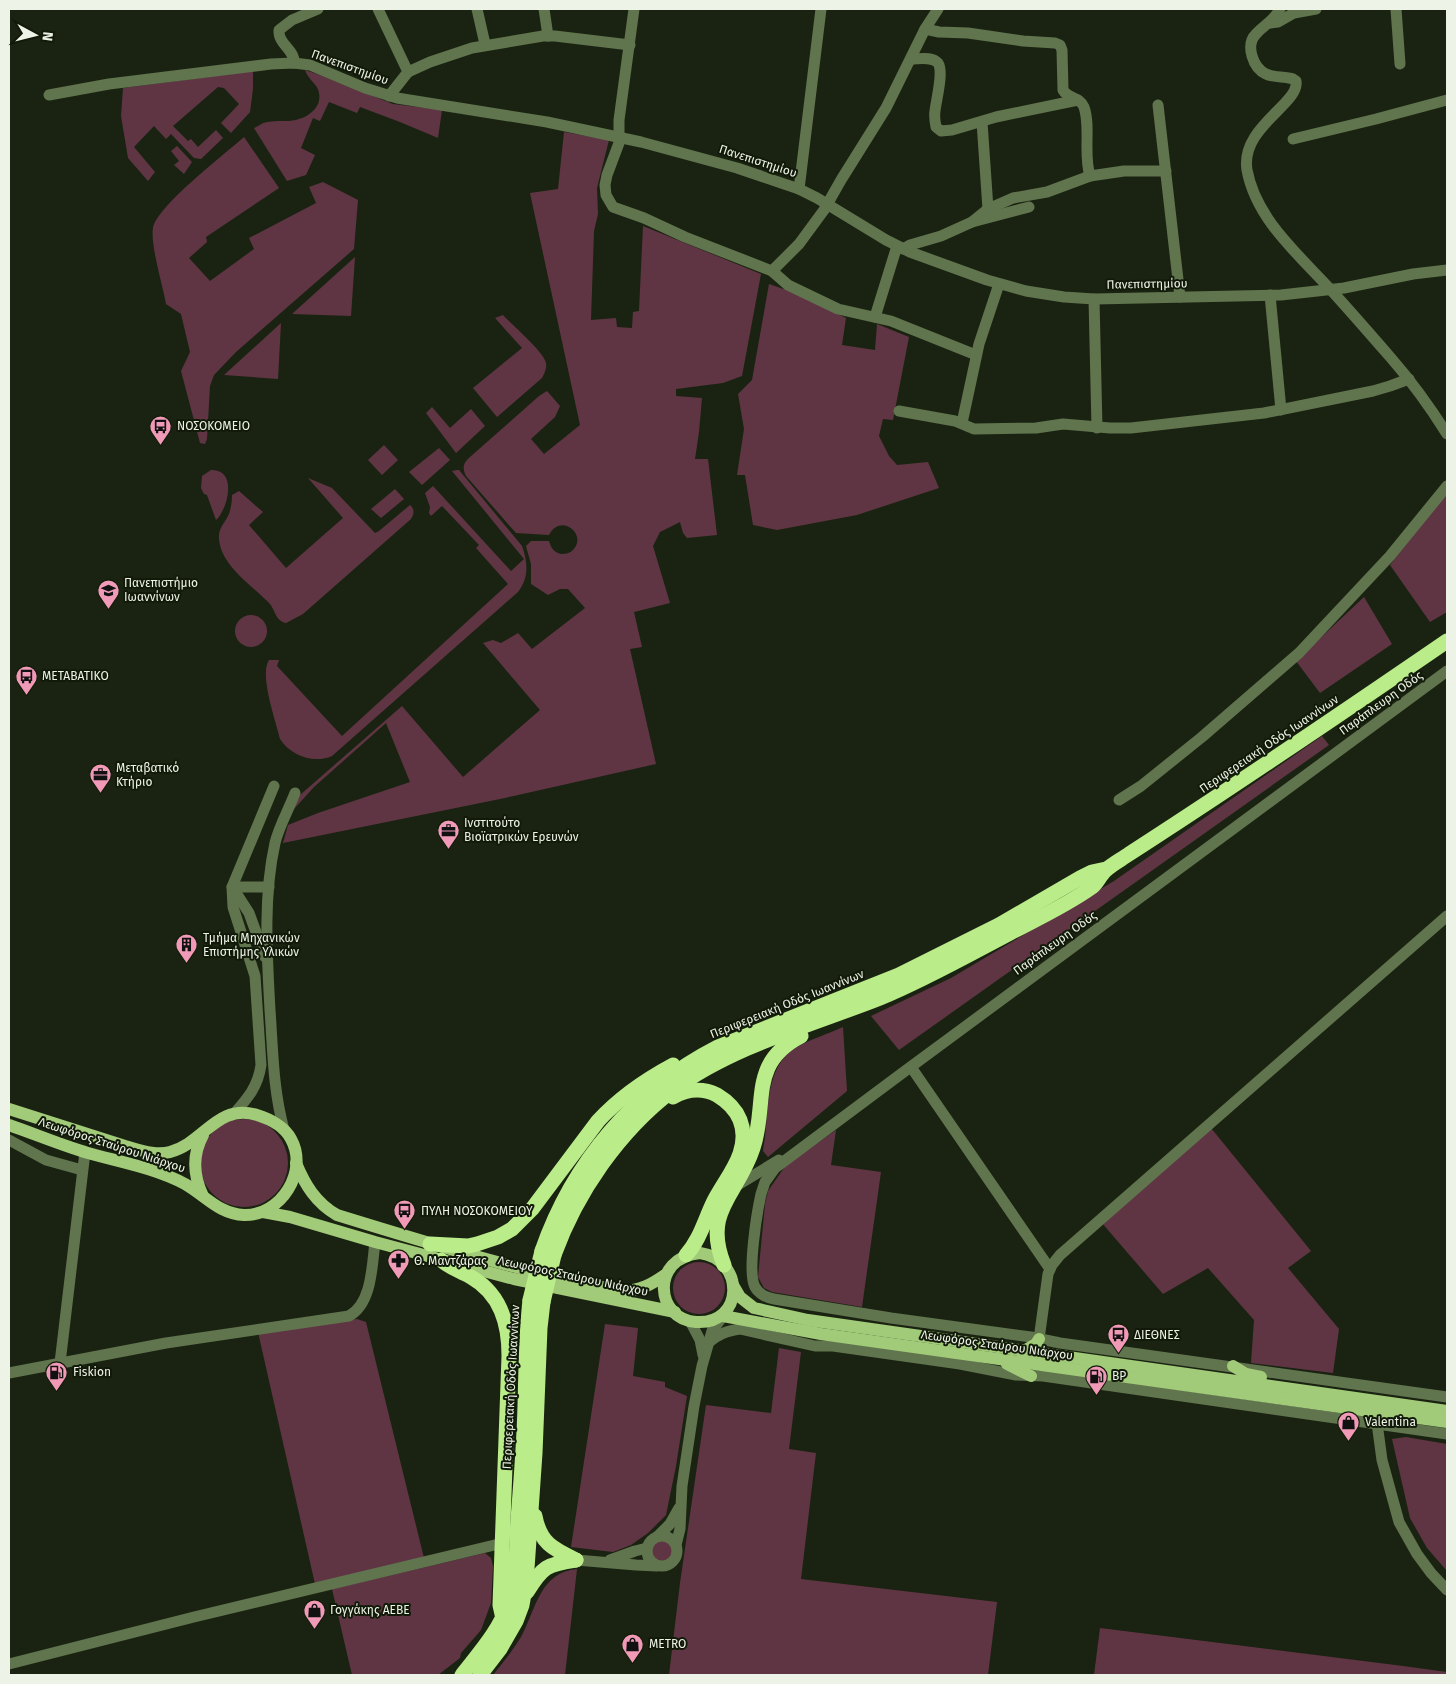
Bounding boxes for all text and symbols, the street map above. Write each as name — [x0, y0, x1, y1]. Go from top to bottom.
north arrow — [10, 10, 60, 60]
text: N — [38, 31, 56, 42]
street label: Πανεπιστημίου — [310, 47, 391, 87]
street label: Πανεπιστημίου — [717, 142, 799, 180]
street label: Πανεπιστημίου — [1106, 276, 1188, 292]
bus stop icon: ΝΟΣΟΚΟΜΕΙΟ — [149, 414, 173, 445]
place label: ΝΟΣΟΚΟΜΕΙΟ — [177, 419, 250, 433]
place label: Πανεπιστήμιο Ιωαννίνων — [124, 576, 198, 604]
school or university icon: Πανεπιστήμιο Ιωαννίνων — [96, 578, 120, 609]
bus stop icon: ΜΕΤΑΒΑΤΙΚΟ — [14, 664, 38, 695]
street label: Παράπλευρη Οδός — [1337, 668, 1426, 738]
place label: ΜΕΤΑΒΑΤΙΚΟ — [42, 669, 109, 683]
street label: Περιφερειακή Οδός Ιωαννίνων — [1197, 692, 1341, 796]
place label: Μεταβατικό Κτήριο — [116, 761, 179, 789]
office icon: Μεταβατικό Κτήριο — [88, 763, 112, 794]
place label: Ινστιτούτο Βιοϊατρικών Ερευνών — [464, 816, 579, 844]
office icon: Ινστιτούτο Βιοϊατρικών Ερευνών — [436, 818, 460, 849]
street label: Παράπλευρη Οδός — [1011, 908, 1100, 978]
place label: Τμήμα Μηχανικών Επιστήμης Υλικών — [203, 931, 300, 959]
building icon: Τμήμα Μηχανικών Επιστήμης Υλικών — [175, 933, 199, 964]
street label: Περιφερειακή Οδός Ιωαννίνων — [708, 967, 866, 1041]
street label: Λεωφόρος Σταύρου Νιάρχου — [37, 1115, 187, 1175]
bus stop icon: ΠΥΛΗ ΝΟΣΟΚΟΜΕΙΟΥ — [393, 1199, 417, 1230]
place label: ΠΥΛΗ ΝΟΣΟΚΟΜΕΙΟΥ — [421, 1204, 533, 1218]
pharmacy icon: Θ. Μαντζάρας — [386, 1249, 410, 1280]
street label: Λεωφόρος Σταύρου Νιάρχου — [497, 1253, 650, 1299]
place label: Θ. Μαντζάρας — [414, 1254, 487, 1268]
street label: Περιφερειακή Οδός Ιωαννίνων — [500, 1304, 522, 1470]
bus stop icon: ΔΙΕΘΝΕΣ — [1106, 1323, 1130, 1354]
street label: Λεωφόρος Σταύρου Νιάρχου — [920, 1327, 1074, 1363]
place label: ΔΙΕΘΝΕΣ — [1134, 1328, 1180, 1342]
fuel station icon: Fiskion — [45, 1360, 69, 1391]
fuel station icon: BP — [1084, 1364, 1108, 1395]
place label: Fiskion — [73, 1365, 111, 1379]
place label: BP — [1112, 1369, 1126, 1383]
shop icon: Valentina — [1337, 1410, 1361, 1441]
place label: Valentina — [1365, 1415, 1416, 1429]
shop icon: Γογγάκης ΑΕΒΕ — [302, 1598, 326, 1629]
place label: Γογγάκης ΑΕΒΕ — [330, 1603, 410, 1617]
shop icon: METRO — [621, 1632, 645, 1663]
place label: METRO — [649, 1637, 686, 1651]

